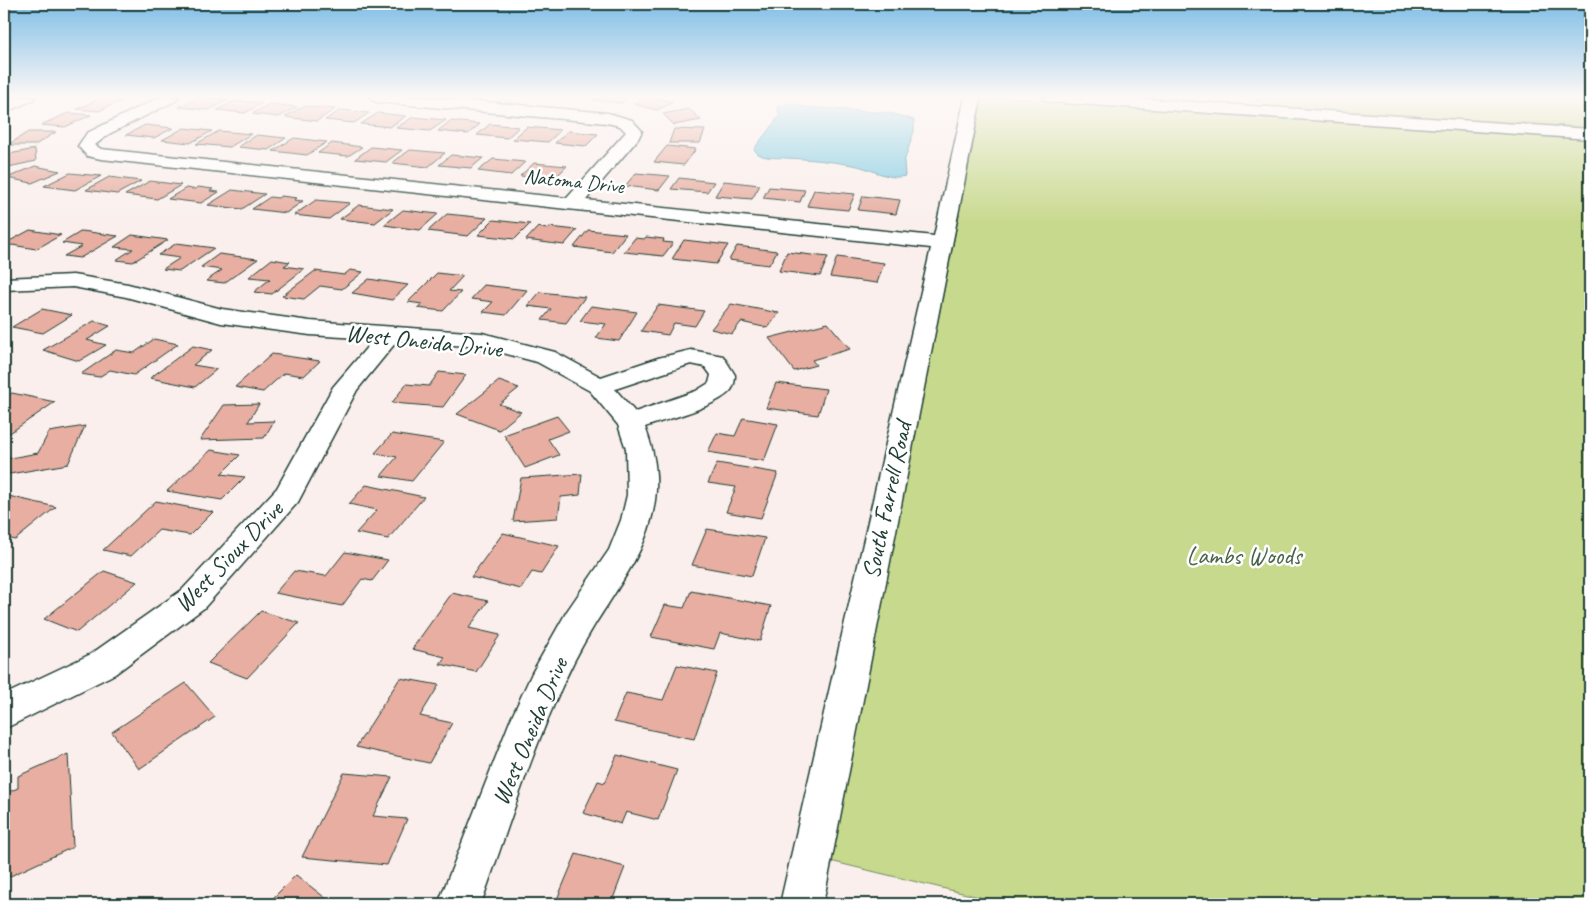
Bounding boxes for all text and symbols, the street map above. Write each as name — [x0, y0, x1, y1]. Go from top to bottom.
street label: Natoma Drive — [523, 163, 626, 199]
street label: West Oneida Drive — [344, 317, 505, 365]
street label: South Farrell Road — [855, 415, 920, 582]
street label: West Sioux Drive — [167, 493, 291, 619]
park label: Lambs Woods — [1186, 540, 1304, 572]
street label: West Oneida Drive — [485, 651, 576, 810]

